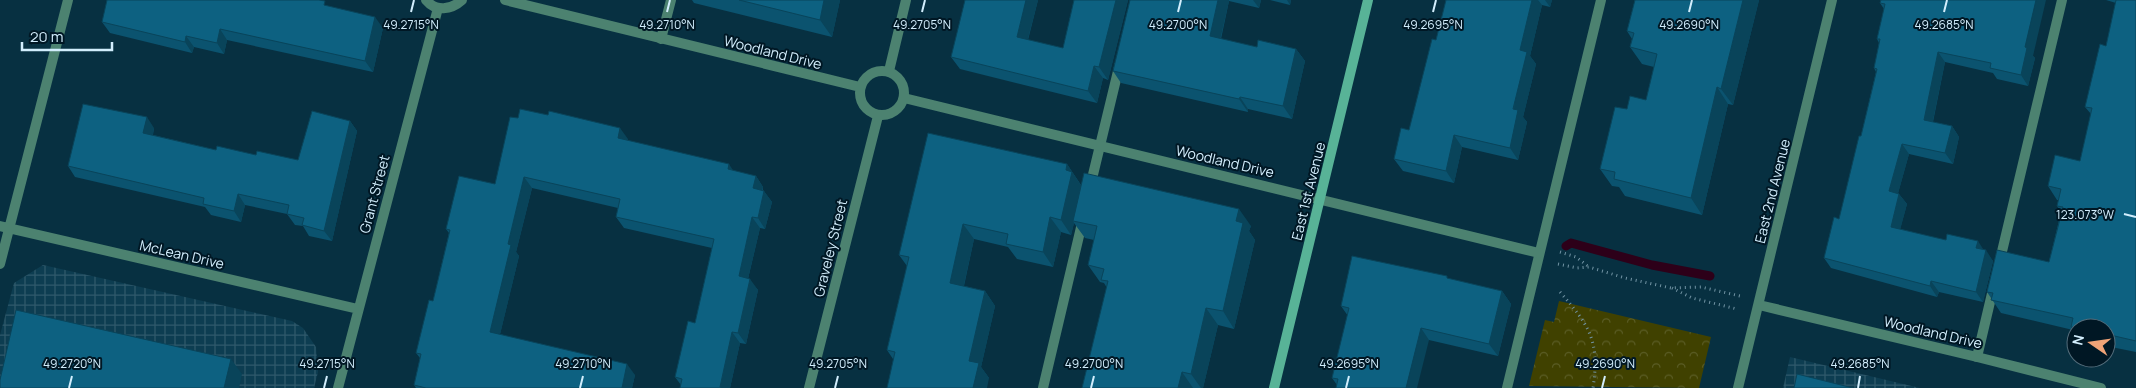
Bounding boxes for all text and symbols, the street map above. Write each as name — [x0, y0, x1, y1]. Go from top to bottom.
text: 49.2715°N — [383, 16, 439, 33]
text: 49.2710°N — [639, 16, 695, 33]
text: 49.2705°N — [893, 16, 951, 33]
text: 49.2700°N — [1149, 16, 1207, 33]
text: 49.2695°N — [1403, 16, 1463, 33]
text: 49.2690°N — [1659, 16, 1719, 33]
text: 49.2685°N — [1915, 16, 1974, 33]
scale bar — [22, 20, 112, 52]
text: 20 m — [30, 26, 63, 47]
street label: Woodland Drive — [722, 31, 824, 73]
street label: East 2nd Avenue — [1750, 137, 1794, 245]
street label: Woodland Drive — [1174, 140, 1276, 182]
street label: East 1st Avenue — [1287, 140, 1329, 242]
street label: Grant Street — [354, 152, 394, 235]
street label: Graveley Street — [809, 197, 851, 299]
text: 123.073°W — [2056, 206, 2115, 223]
street label: McLean Drive — [138, 235, 226, 273]
street label: Woodland Drive — [1882, 311, 1984, 353]
north arrow — [2066, 318, 2116, 368]
text: N — [2067, 333, 2088, 347]
text: 49.2720°N — [43, 355, 101, 372]
text: 49.2715°N — [299, 355, 355, 372]
text: 49.2710°N — [555, 355, 611, 372]
text: 49.2705°N — [809, 355, 867, 372]
text: 49.2700°N — [1065, 355, 1123, 372]
text: 49.2695°N — [1319, 355, 1379, 372]
text: 49.2690°N — [1575, 355, 1635, 372]
text: 49.2685°N — [1831, 355, 1890, 372]

